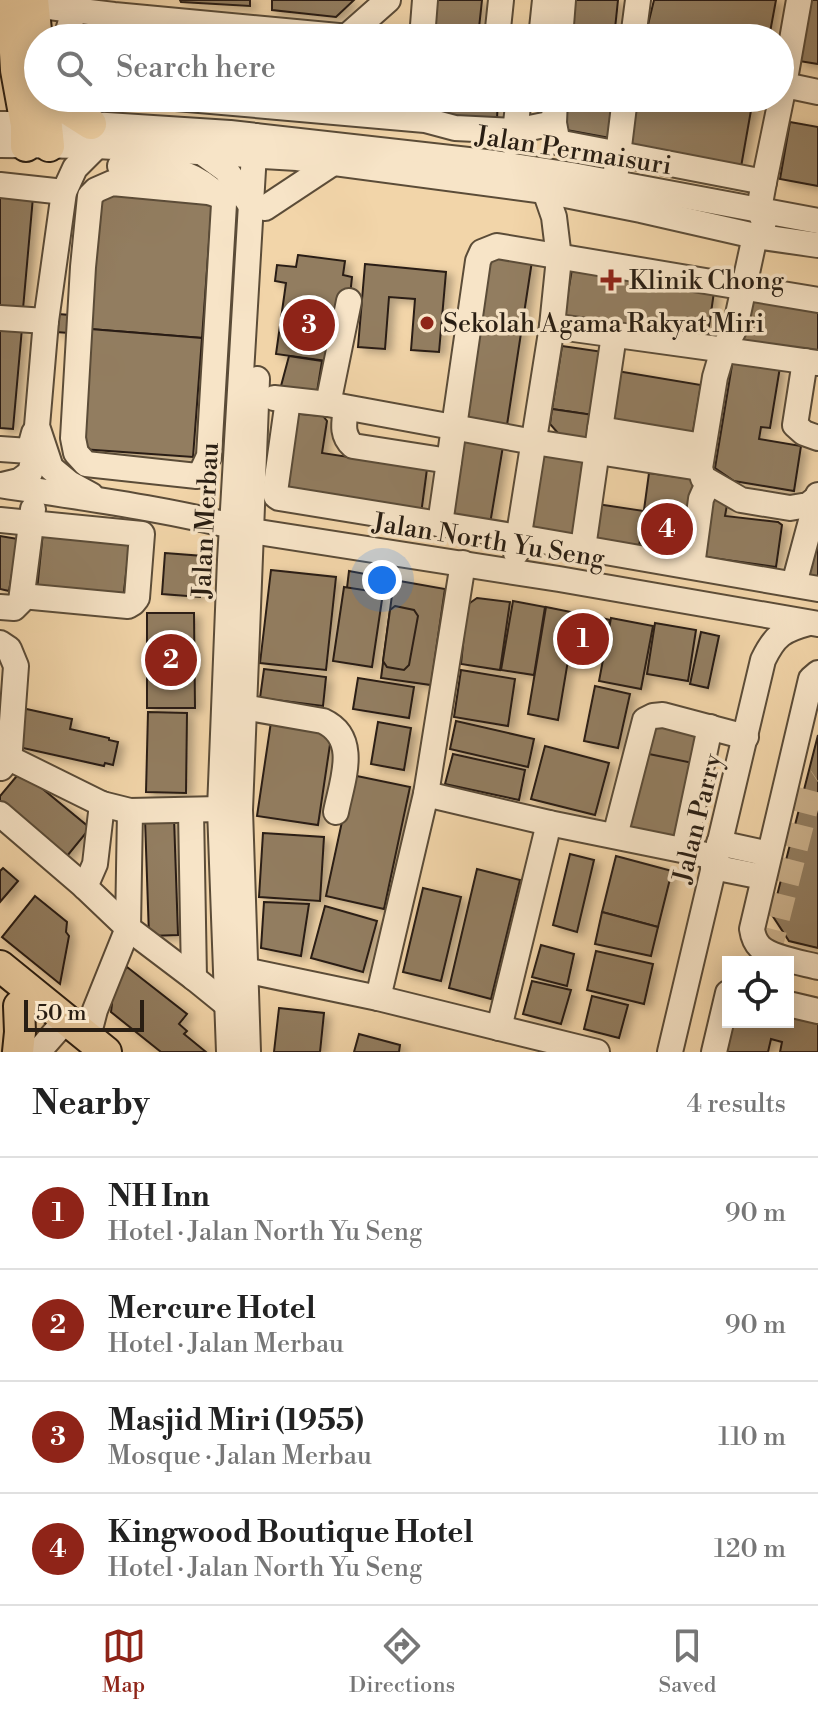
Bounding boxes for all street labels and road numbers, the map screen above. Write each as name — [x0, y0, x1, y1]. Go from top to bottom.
street label: Jalan Permaisuri — [473, 120, 674, 182]
street label: Jalan Merbau — [186, 441, 226, 600]
street label: Jalan North Yu Seng — [370, 507, 608, 575]
street label: Jalan Parry — [666, 750, 730, 887]

